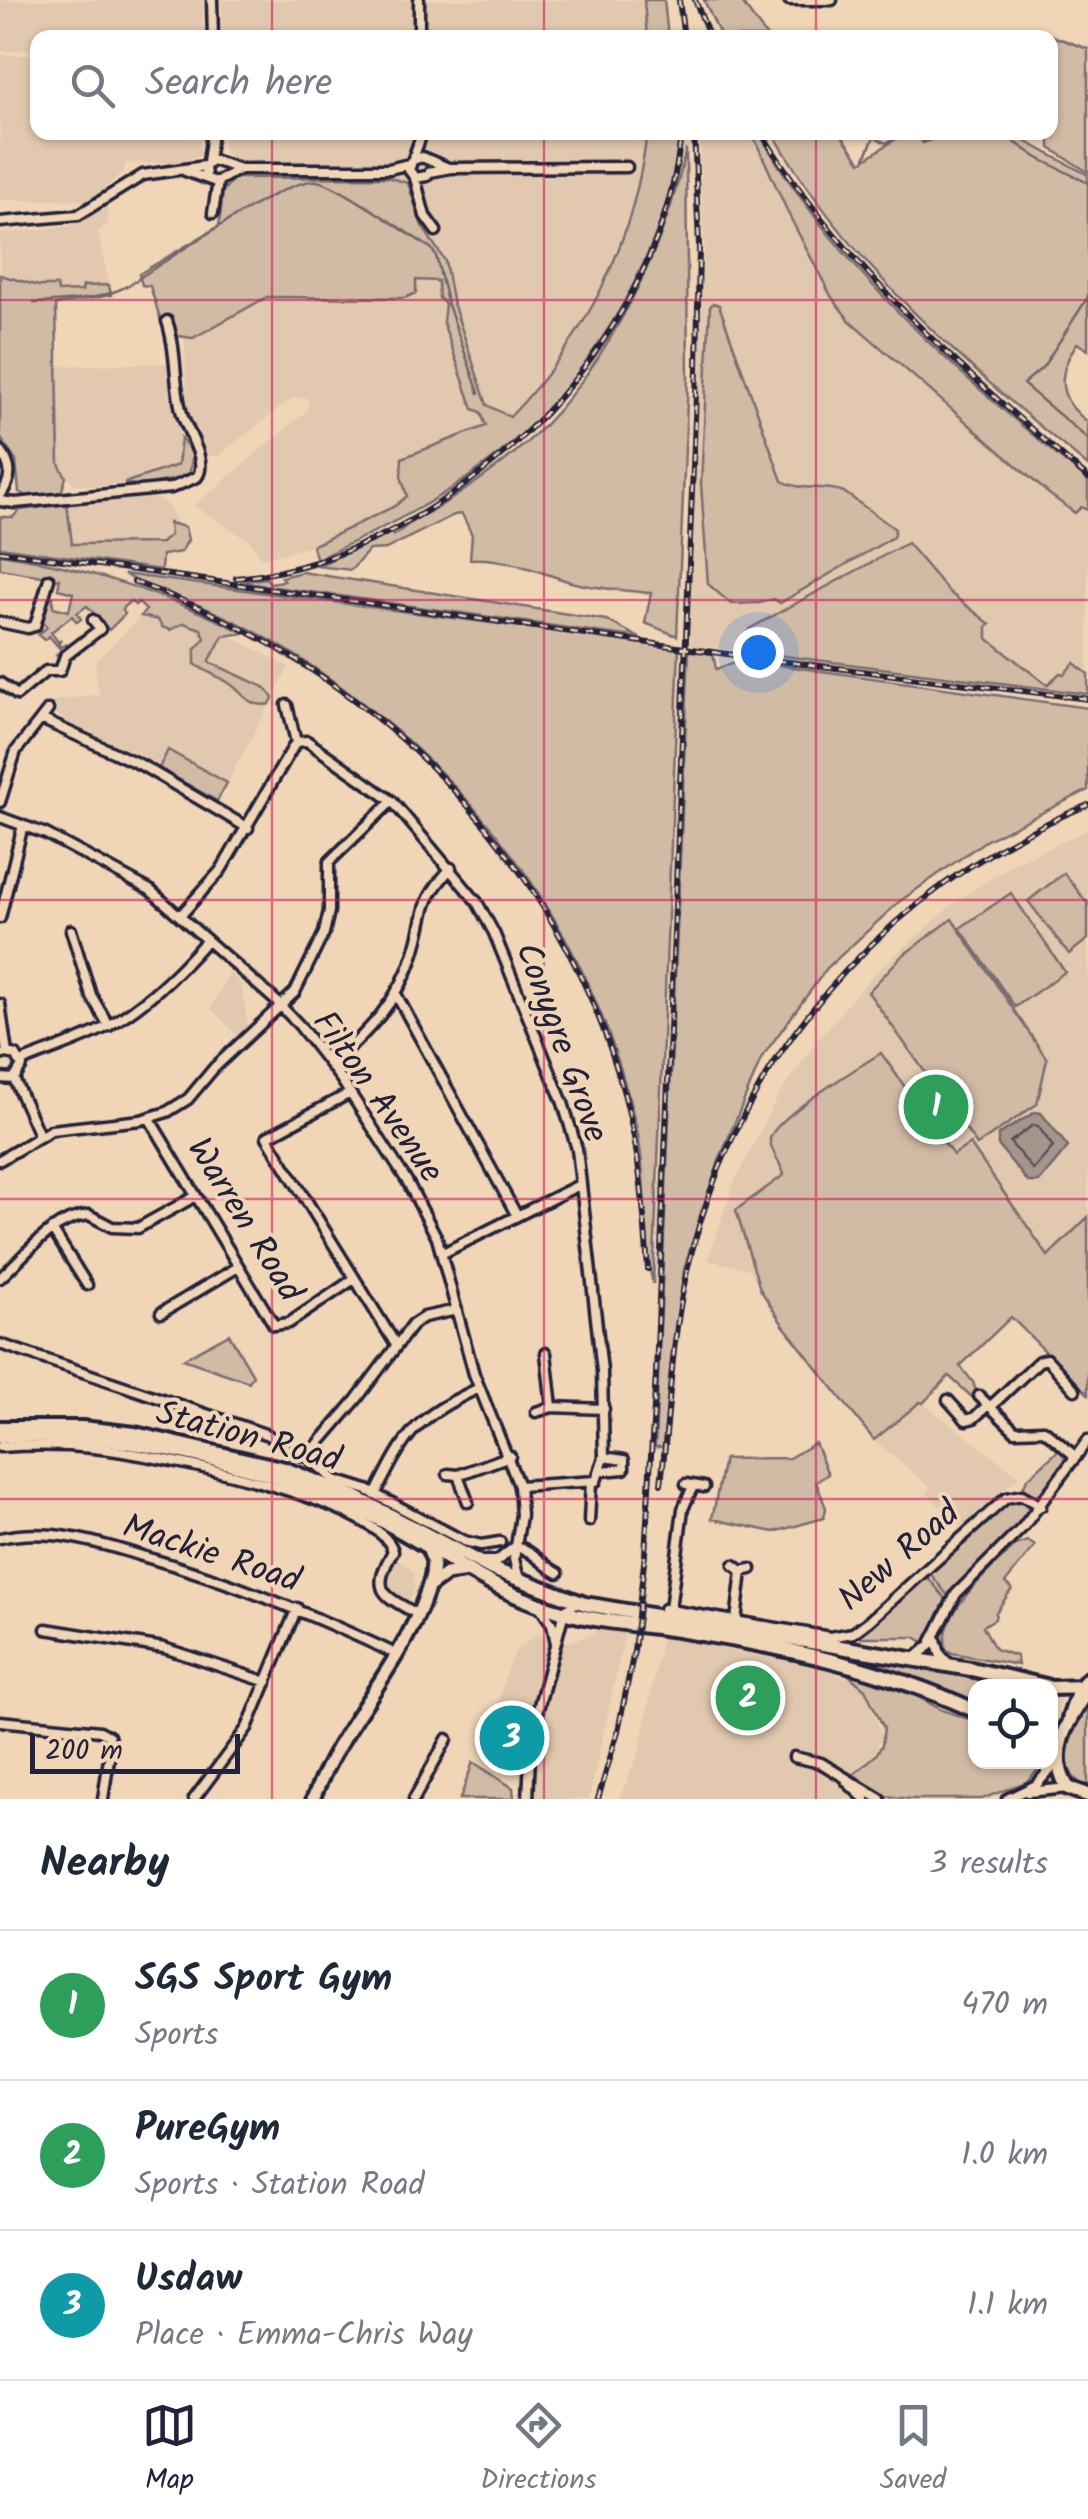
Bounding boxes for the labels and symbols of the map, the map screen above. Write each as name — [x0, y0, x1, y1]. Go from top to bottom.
your location — [733, 627, 784, 678]
street label: Conygre Grove — [498, 935, 622, 1151]
street label: Filton Avenue — [296, 1000, 457, 1196]
pin: 1 — [904, 1070, 968, 1144]
street label: Warren Road — [171, 1127, 317, 1315]
street label: Station Road — [150, 1386, 348, 1490]
street label: New Road — [826, 1487, 975, 1627]
street label: Mackie Road — [115, 1500, 309, 1610]
pin: 2 — [716, 1660, 780, 1736]
pin: 3 — [480, 1700, 544, 1776]
scale bar — [30, 1729, 240, 1774]

